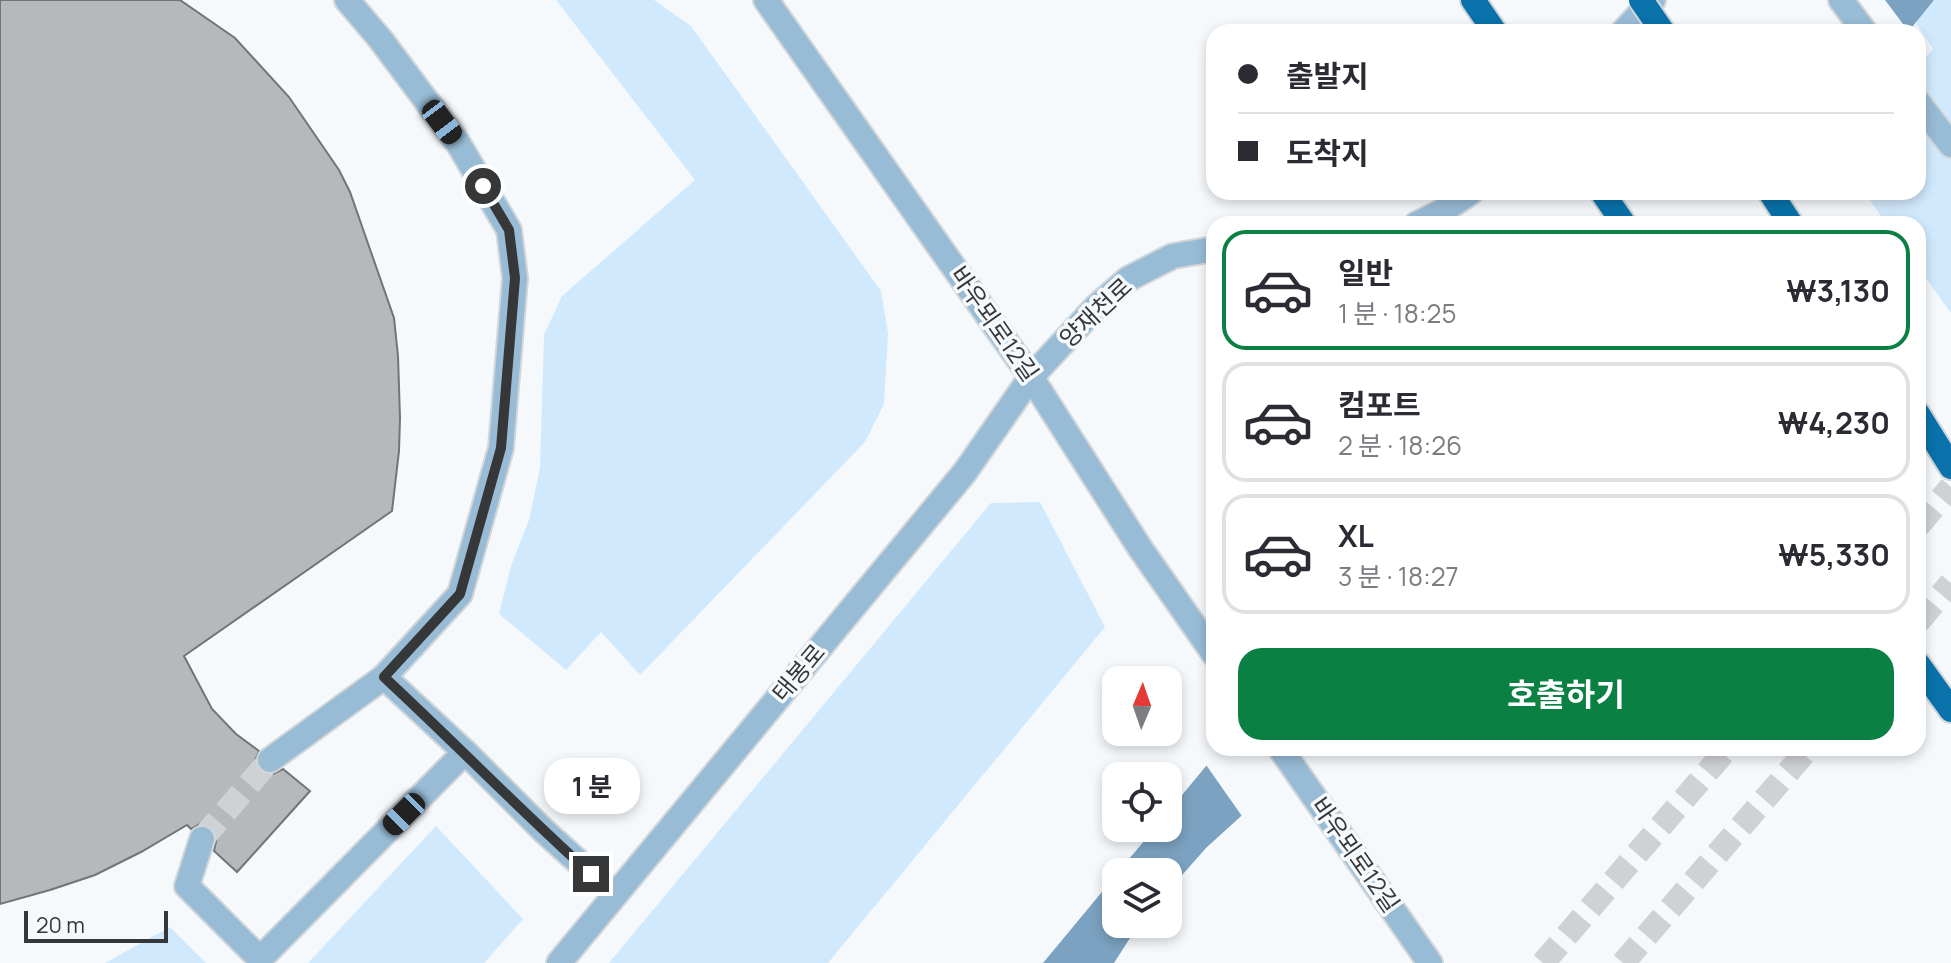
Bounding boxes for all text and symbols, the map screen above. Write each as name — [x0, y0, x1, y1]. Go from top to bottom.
text: 출발지 — [1286, 55, 1369, 96]
car — [418, 96, 466, 148]
text: 도착지 — [1286, 132, 1369, 173]
route start — [465, 168, 501, 204]
text: 일반 — [1338, 252, 1393, 293]
icon: car — [1242, 254, 1314, 326]
street label: 바우뫼로12길 — [943, 259, 1047, 387]
street label: 양재천로 — [1051, 270, 1139, 354]
text: ₩3,130 — [1786, 270, 1890, 311]
text: 1 분 · 18:25 — [1338, 295, 1456, 331]
text: 컴포트 — [1338, 384, 1421, 425]
icon: car — [1242, 386, 1314, 458]
text: ₩4,230 — [1778, 402, 1890, 443]
text: 2 분 · 18:26 — [1338, 427, 1462, 463]
text: XL — [1338, 515, 1374, 556]
icon: car — [1242, 518, 1314, 590]
text: ₩5,330 — [1778, 534, 1890, 575]
text: 3 분 · 18:27 — [1338, 558, 1459, 594]
street label: 태봉로 — [764, 636, 832, 708]
button: 호출하기 — [1238, 648, 1894, 740]
north arrow — [1102, 666, 1182, 746]
map controls — [1102, 666, 1182, 938]
callout: 1 분 — [543, 758, 639, 814]
button: locate — [1102, 762, 1182, 842]
text: 1 분 — [572, 768, 612, 804]
car — [379, 789, 429, 839]
street label: 바우뫼로12길 — [1304, 790, 1408, 918]
route end — [573, 856, 609, 892]
button: layers — [1102, 858, 1182, 938]
scale bar — [24, 907, 168, 943]
text: 20 m — [36, 910, 85, 940]

